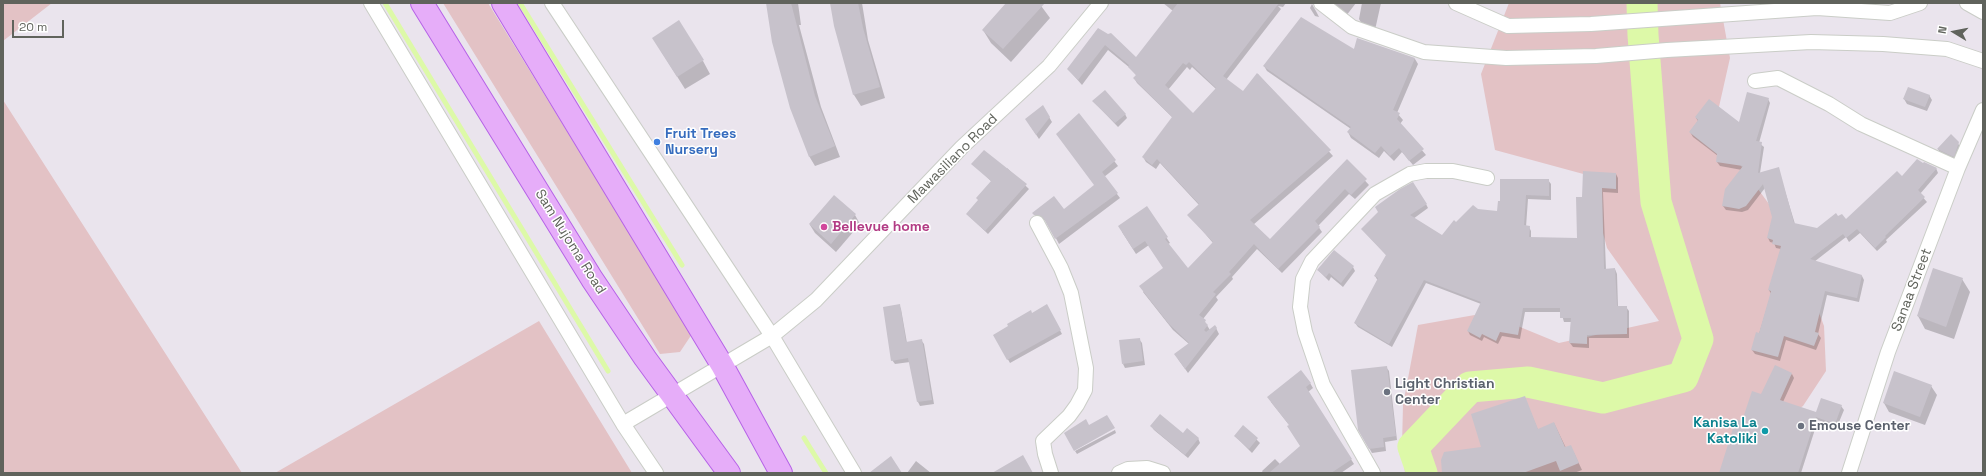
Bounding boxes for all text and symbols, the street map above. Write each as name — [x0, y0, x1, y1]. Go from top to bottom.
scale bar — [14, 12, 66, 38]
north arrow — [1934, 12, 1974, 52]
text: 20 m — [19, 19, 47, 35]
text: N — [1935, 25, 1950, 35]
street label: Mawasiliano Road — [905, 111, 1001, 207]
place label: Fruit Trees Nursery — [665, 126, 736, 158]
marker: Fruit Trees Nursery — [652, 137, 662, 147]
street label: Sam Nujoma Road — [531, 187, 609, 297]
place label: Bellevue home — [832, 219, 930, 235]
marker: Bellevue home — [819, 222, 829, 232]
street label: Sanaa Street — [1888, 246, 1936, 334]
place label: Light Christian Center — [1395, 376, 1495, 408]
marker: Light Christian Center — [1382, 387, 1392, 397]
place label: Kanisa La Katoliki — [1693, 415, 1757, 448]
place label: Emouse Center — [1809, 418, 1910, 434]
marker: Emouse Center — [1796, 421, 1806, 431]
marker: Kanisa La Katoliki — [1760, 426, 1770, 436]

